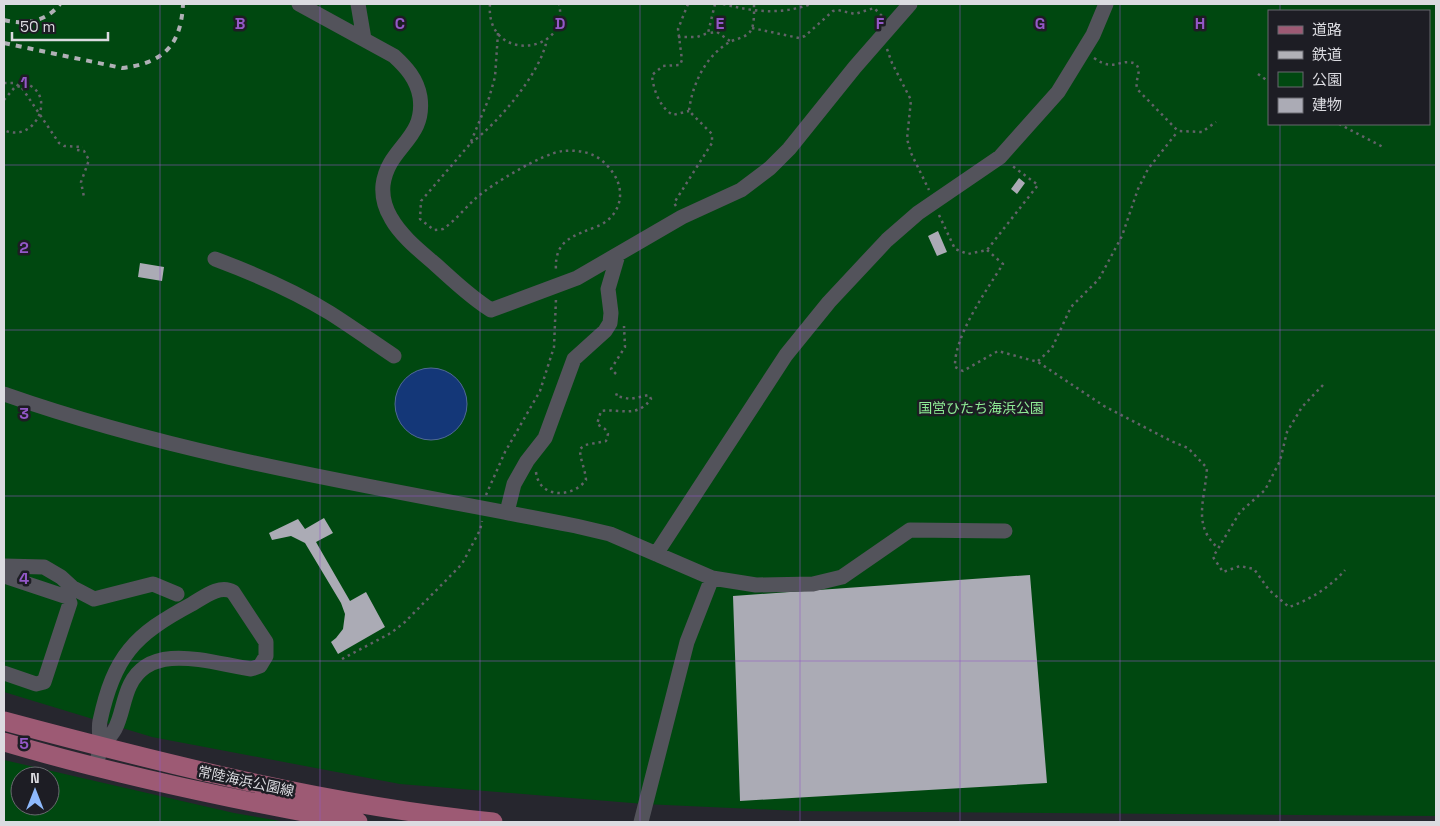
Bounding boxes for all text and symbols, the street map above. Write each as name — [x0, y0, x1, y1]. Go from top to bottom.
scale bar — [12, 10, 109, 42]
legend — [1268, 10, 1430, 125]
text: B — [235, 13, 245, 34]
text: C — [395, 13, 405, 34]
text: D — [555, 13, 565, 34]
text: E — [716, 13, 725, 34]
text: F — [876, 13, 885, 34]
text: G — [1035, 13, 1045, 34]
text: H — [1195, 13, 1205, 34]
text: 50 m — [20, 17, 55, 36]
text: 道路 — [1312, 20, 1342, 39]
text: 鉄道 — [1312, 45, 1342, 64]
text: 公園 — [1312, 70, 1342, 89]
text: 1 — [20, 72, 28, 93]
text: 建物 — [1312, 95, 1342, 114]
text: 2 — [19, 237, 29, 258]
park label: 国営ひたち海浜公園 — [918, 399, 1044, 417]
text: 3 — [19, 403, 29, 424]
text: 4 — [19, 568, 29, 589]
text: 5 — [19, 733, 29, 754]
street label: 常陸海浜公園線 — [196, 762, 296, 800]
north arrow — [10, 766, 60, 816]
text: N — [30, 769, 40, 787]

